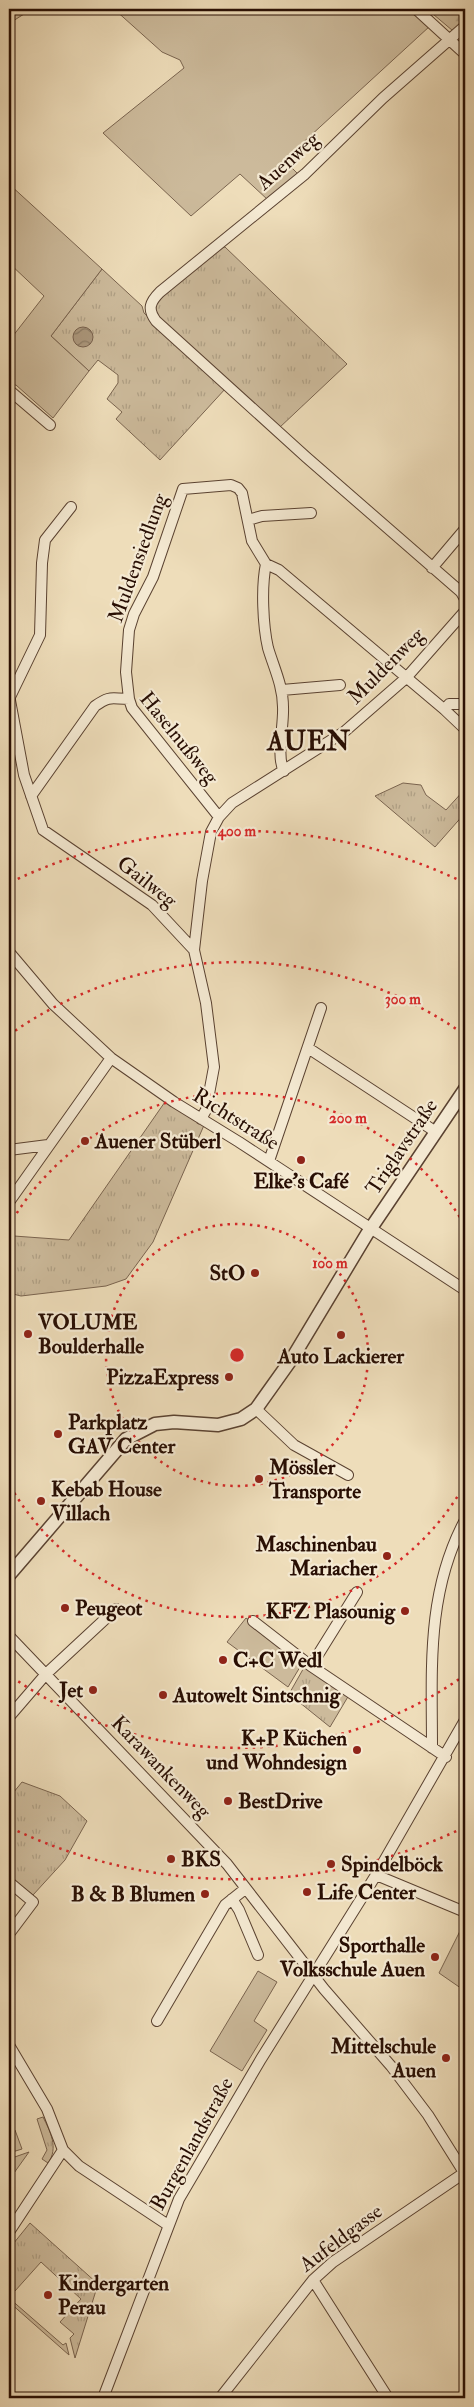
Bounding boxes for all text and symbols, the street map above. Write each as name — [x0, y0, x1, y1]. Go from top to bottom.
street label: Auenweg — [250, 125, 326, 197]
street label: Muldensiedlung — [102, 489, 174, 626]
street label: Muldenweg — [342, 621, 431, 710]
street label: Haselnußweg — [133, 686, 225, 790]
district label: AUEN — [266, 726, 351, 758]
text: 400 m — [217, 822, 256, 841]
street label: Gailweg — [111, 850, 183, 914]
text: 300 m — [385, 990, 421, 1009]
street label: Richtstraße — [188, 1082, 285, 1156]
street label: Triglavstraße — [360, 1094, 444, 1200]
text: 200 m — [329, 1109, 367, 1128]
place label: Auener Stüberl — [94, 1128, 222, 1155]
marker: Auener Stüberl — [79, 1135, 91, 1147]
marker: Elke's Café — [295, 1154, 307, 1166]
place label: Elke's Café — [253, 1168, 350, 1195]
text: 100 m — [312, 1254, 348, 1273]
place label: StO — [209, 1260, 245, 1287]
marker: StO — [249, 1267, 261, 1279]
place label: VOLUME Boulderhalle — [37, 1309, 144, 1360]
marker: VOLUME Boulderhalle — [22, 1328, 34, 1340]
marker: Auto Lackierer — [335, 1329, 347, 1341]
place label: Auto Lackierer — [277, 1343, 405, 1370]
centre of rings — [228, 1346, 246, 1364]
place label: PizzaExpress — [106, 1364, 219, 1391]
marker: PizzaExpress — [223, 1371, 235, 1383]
place label: Parkplatz GAV Center — [68, 1409, 176, 1460]
marker: Parkplatz GAV Center — [52, 1428, 64, 1440]
place label: Mössler Transporte — [268, 1454, 361, 1505]
marker: Mössler Transporte — [253, 1473, 265, 1485]
place label: Kebab House Villach — [50, 1476, 162, 1527]
marker: Kebab House Villach — [35, 1495, 47, 1507]
place label: Maschinenbau Mariacher — [255, 1531, 378, 1582]
marker: Maschinenbau Mariacher — [381, 1550, 393, 1562]
place label: Peugeot — [75, 1595, 143, 1622]
place label: KFZ Plasounig — [266, 1598, 396, 1625]
marker: Peugeot — [59, 1602, 71, 1614]
marker: KFZ Plasounig — [399, 1605, 411, 1617]
place label: C+C Wedl — [233, 1647, 323, 1674]
marker: C+C Wedl — [217, 1654, 229, 1666]
place label: Jet — [58, 1677, 83, 1704]
place label: Autowelt Sintschnig — [172, 1682, 341, 1709]
marker: Jet — [87, 1684, 99, 1696]
marker: Autowelt Sintschnig — [157, 1689, 169, 1701]
street label: Karawankenweg — [105, 1710, 217, 1825]
place label: K+P Küchen und Wohndesign — [205, 1725, 347, 1776]
marker: K+P Küchen und Wohndesign — [351, 1744, 363, 1756]
place label: BestDrive — [238, 1788, 323, 1815]
marker: BestDrive — [222, 1795, 234, 1807]
place label: BKS — [181, 1846, 221, 1873]
place label: Spindelböck — [341, 1851, 444, 1878]
marker: BKS — [165, 1853, 177, 1865]
marker: Spindelböck — [325, 1858, 337, 1870]
place label: Life Center — [317, 1879, 417, 1906]
place label: B & B Blumen — [71, 1881, 195, 1908]
marker: Life Center — [301, 1886, 313, 1898]
marker: B & B Blumen — [199, 1888, 211, 1900]
place label: Sporthalle Volksschule Auen — [279, 1932, 425, 1983]
marker: Sporthalle Volksschule Auen — [429, 1951, 441, 1963]
place label: Mittelschule Auen — [330, 2033, 436, 2084]
marker: Mittelschule Auen — [440, 2052, 452, 2064]
street label: Burgenlandstraße — [144, 2073, 240, 2215]
street label: Aufeldgasse — [293, 2198, 388, 2279]
place label: Kindergarten Perau — [58, 2270, 169, 2321]
marker: Kindergarten Perau — [42, 2289, 54, 2301]

